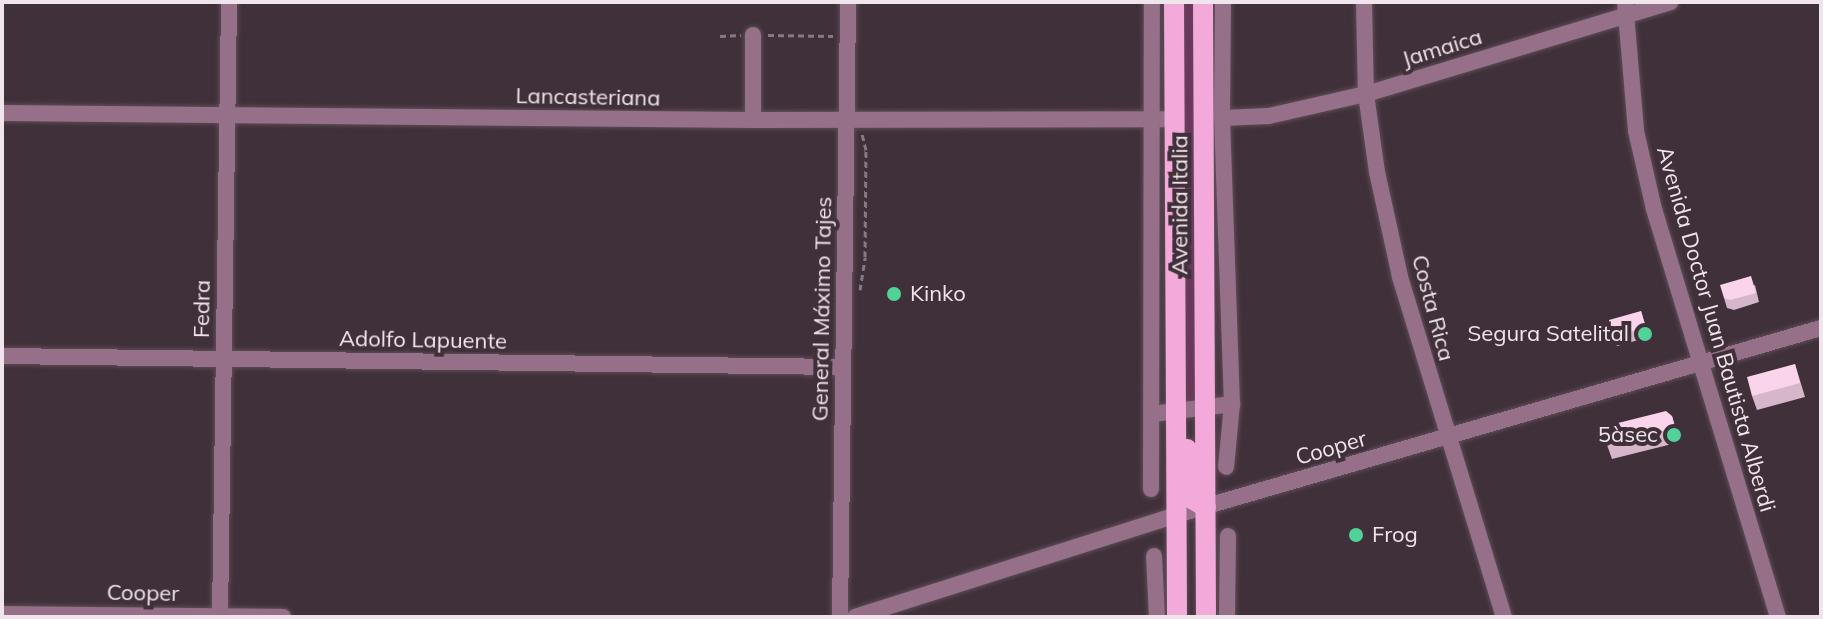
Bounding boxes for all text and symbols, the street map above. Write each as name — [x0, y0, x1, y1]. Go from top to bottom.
street label: Jamaica — [1399, 23, 1485, 73]
street label: Lancasteriana — [515, 83, 661, 111]
street label: Avenida Italia — [1167, 135, 1193, 275]
street label: Avenida Doctor Juan Bautista Alberdi — [1651, 143, 1781, 515]
street label: General Máximo Tajes — [807, 196, 837, 422]
street label: Costa Rica — [1406, 252, 1460, 364]
street label: Fedra — [188, 280, 216, 338]
place label: Kinko — [910, 281, 966, 307]
marker: Kinko — [885, 285, 903, 303]
place label: Segura Satelital — [1467, 321, 1629, 347]
street label: Adolfo Lapuente — [339, 325, 507, 355]
marker: Segura Satelital — [1636, 325, 1654, 343]
place label: 5àsec — [1598, 422, 1658, 448]
street label: Cooper — [1292, 425, 1370, 471]
marker: 5àsec — [1665, 426, 1683, 444]
place label: Frog — [1372, 522, 1418, 548]
marker: Frog — [1347, 526, 1365, 544]
street label: Cooper — [106, 579, 180, 607]

